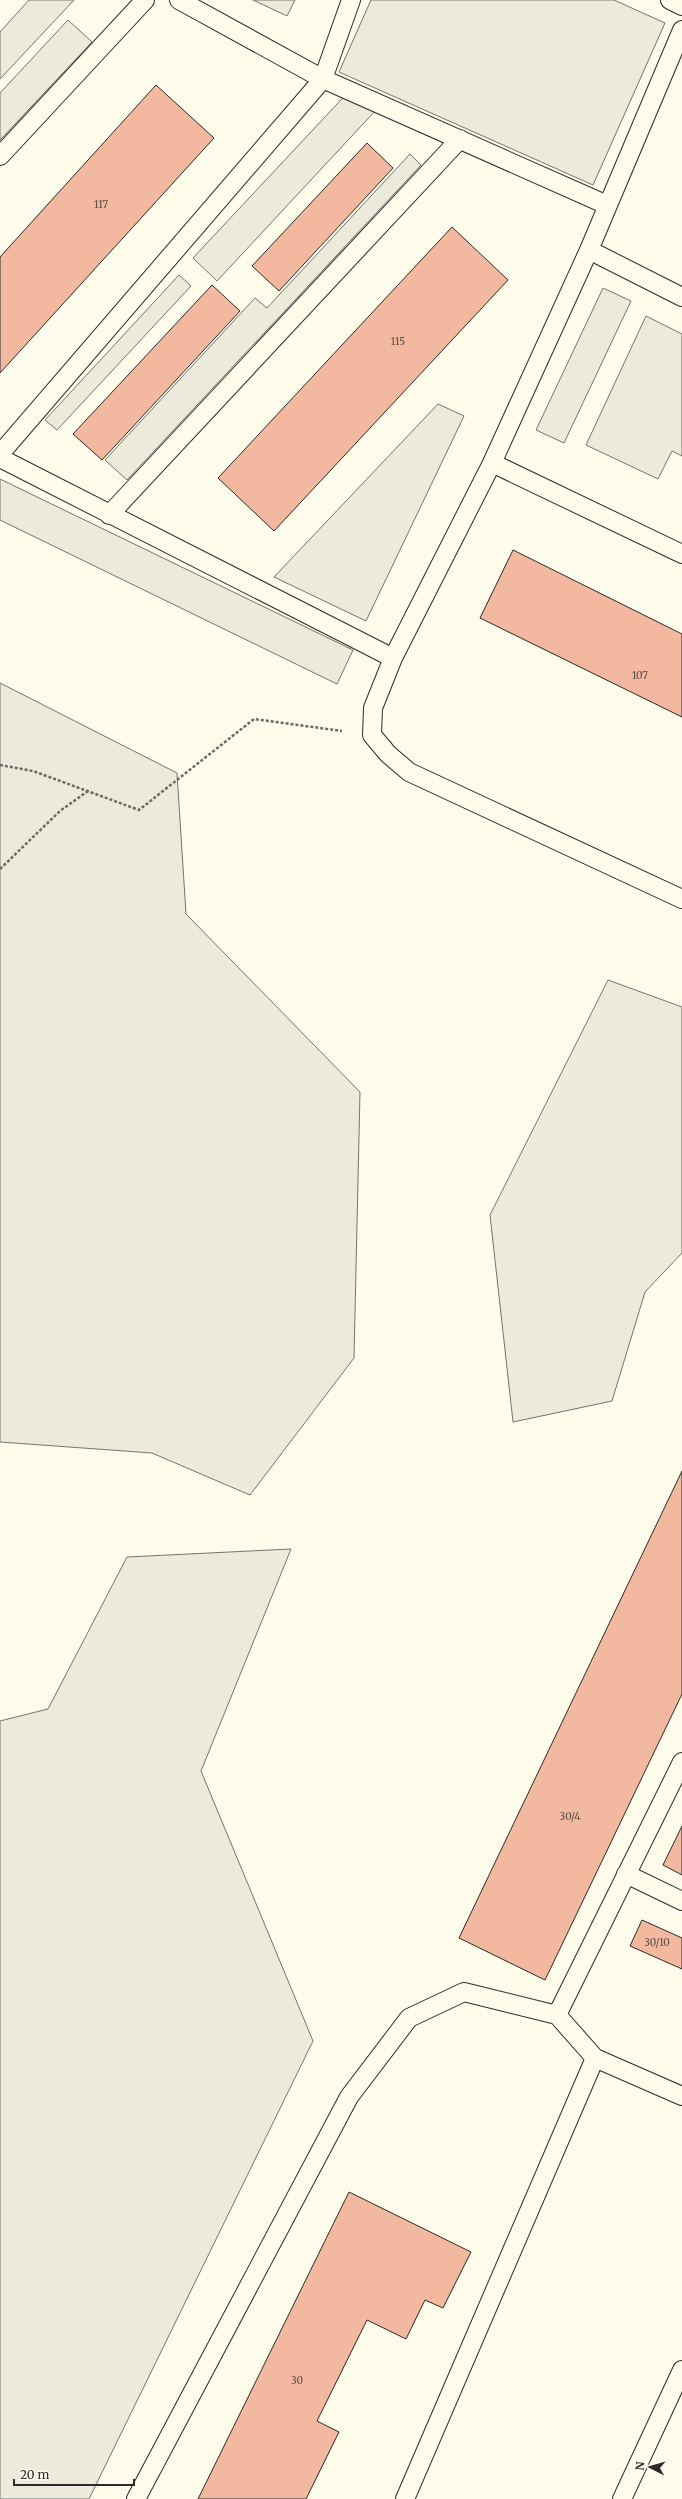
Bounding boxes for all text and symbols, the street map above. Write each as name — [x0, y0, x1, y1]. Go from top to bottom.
house number: 117 — [94, 198, 108, 211]
house number: 115 — [391, 335, 405, 348]
house number: 107 — [632, 669, 648, 682]
house number: 30/4 — [560, 1810, 580, 1823]
house number: 30/10 — [644, 1936, 670, 1949]
house number: 30 — [291, 2374, 303, 2387]
north arrow — [630, 2447, 670, 2487]
scale bar — [14, 2461, 134, 2487]
text: N — [633, 2461, 648, 2471]
text: 20 m — [20, 2467, 49, 2482]

